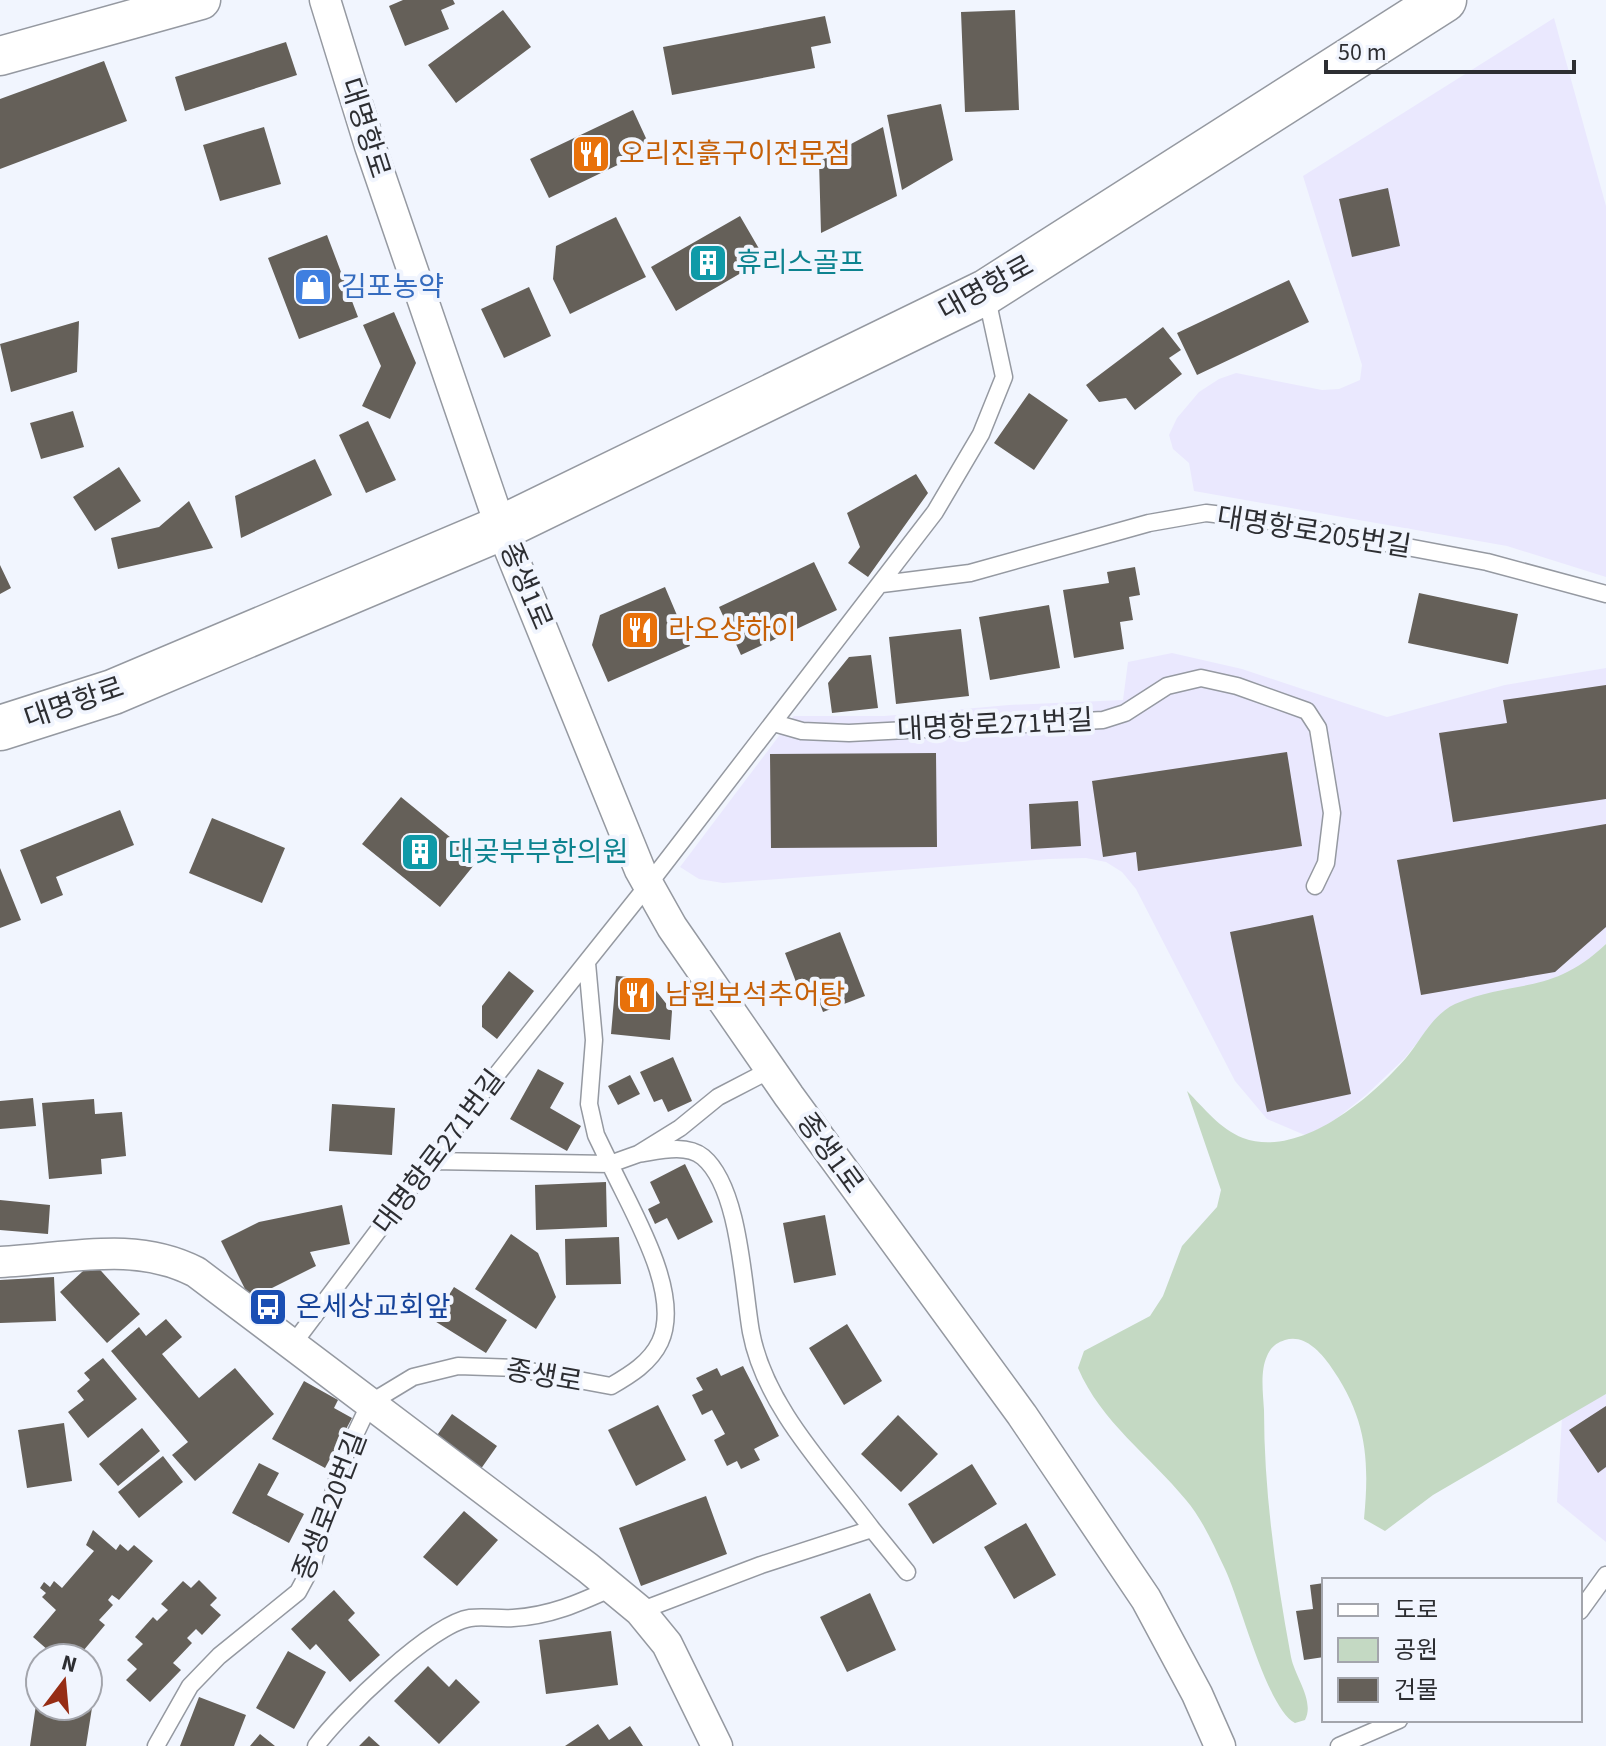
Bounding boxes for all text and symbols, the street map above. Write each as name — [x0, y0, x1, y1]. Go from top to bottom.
scale bar — [1326, 24, 1574, 74]
text: 50 m — [1338, 35, 1387, 70]
street label: 대명항로 — [330, 73, 400, 183]
restaurant icon: 오리진흙구이전문점 — [570, 133, 612, 175]
place label: 오리진흙구이전문점 — [619, 134, 851, 174]
building icon: 휴리스골프 — [687, 242, 729, 284]
place label: 휴리스골프 — [736, 243, 865, 283]
street label: 대명항로 — [931, 246, 1041, 330]
shop icon: 김포농약 — [292, 266, 334, 308]
place label: 김포농약 — [341, 267, 444, 307]
street label: 대명항로205번길 — [1214, 497, 1414, 567]
street label: 종생1로 — [490, 536, 562, 636]
restaurant icon: 라오샹하이 — [619, 609, 661, 651]
place label: 라오샹하이 — [668, 610, 797, 650]
street label: 대명항로 — [19, 667, 129, 739]
street label: 대명항로271번길 — [896, 700, 1094, 750]
building icon: 대곶부부한의원 — [399, 831, 441, 873]
place label: 대곶부부한의원 — [448, 832, 628, 872]
restaurant icon: 남원보석추어탕 — [616, 974, 658, 1016]
place label: 남원보석추어탕 — [665, 975, 845, 1015]
street label: 대명항로271번길 — [364, 1062, 514, 1242]
street label: 종생1로 — [787, 1104, 873, 1202]
bus stop icon: 온세상교회앞 — [247, 1286, 289, 1328]
place label: 온세상교회앞 — [296, 1287, 451, 1327]
street label: 종생로 — [502, 1350, 586, 1402]
street label: 종생로20번길 — [283, 1426, 377, 1586]
legend — [1322, 1578, 1582, 1722]
text: 도로 — [1394, 1593, 1438, 1628]
text: 공원 — [1394, 1633, 1438, 1668]
north arrow — [24, 1642, 104, 1722]
text: N — [58, 1646, 81, 1681]
text: 건물 — [1394, 1673, 1438, 1708]

